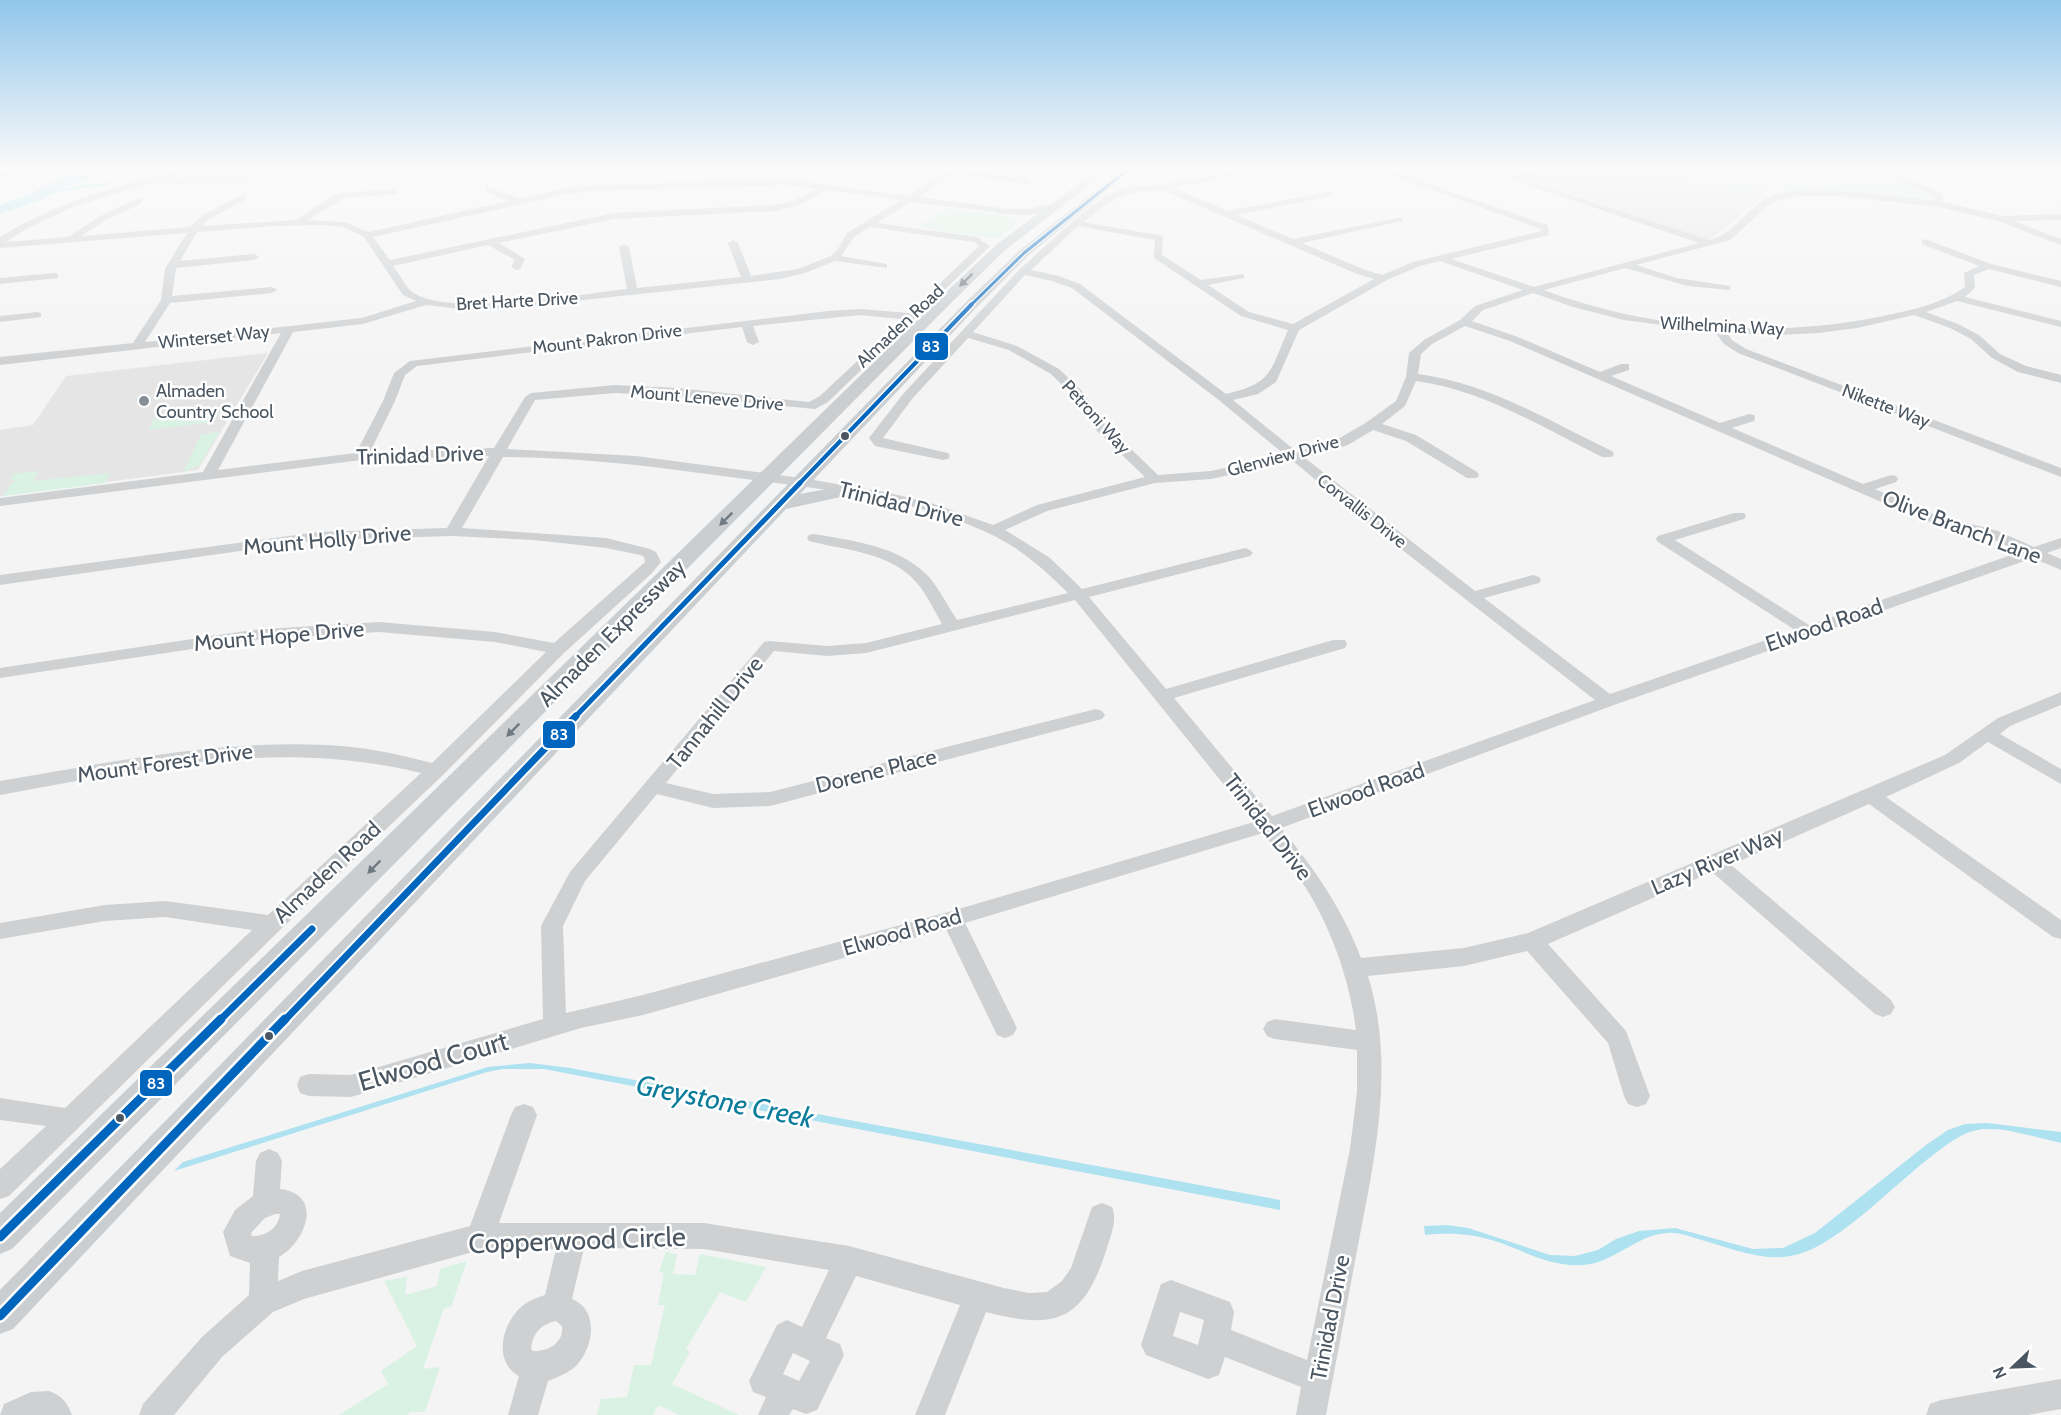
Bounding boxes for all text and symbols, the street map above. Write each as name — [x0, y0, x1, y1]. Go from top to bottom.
one-way arrow — [960, 273, 974, 287]
street label: Almaden Road — [852, 280, 948, 372]
street label: Bret Harte Drive — [456, 287, 578, 315]
street label: Wilhelmina Way — [1659, 312, 1785, 340]
street label: Mount Pakron Drive — [531, 319, 683, 359]
street label: Winterset Way — [157, 320, 271, 354]
line badge: 83 — [914, 332, 949, 361]
text: 83 — [922, 337, 940, 356]
street label: Petroni Way — [1057, 375, 1135, 459]
street label: Nikette Way — [1839, 379, 1933, 433]
place label: Almaden Country School — [156, 380, 274, 423]
street label: Mount Leneve Drive — [630, 380, 784, 416]
marker: Almaden Country School — [137, 394, 151, 408]
unlabelled marker — [839, 430, 851, 442]
street label: Glenview Drive — [1225, 431, 1341, 481]
street label: Trinidad Drive — [356, 439, 484, 471]
street label: Corvallis Drive — [1313, 469, 1411, 553]
street label: Trinidad Drive — [836, 475, 966, 533]
street label: Olive Branch Lane — [1879, 484, 2045, 570]
one-way arrow — [719, 512, 733, 527]
street label: Mount Holly Drive — [242, 519, 412, 561]
street label: Almaden Expressway — [533, 554, 691, 712]
street label: Elwood Road — [1762, 592, 1886, 658]
street label: Mount Hope Drive — [193, 615, 365, 657]
street label: Tannahill Drive — [661, 651, 769, 775]
line badge: 83 — [542, 720, 576, 749]
one-way arrow — [506, 723, 520, 737]
text: 83 — [550, 725, 568, 744]
street label: Mount Forest Drive — [75, 737, 255, 789]
street label: Dorene Place — [813, 743, 939, 799]
street label: Elwood Road — [1304, 756, 1428, 824]
street label: Trinidad Drive — [1218, 768, 1318, 886]
street label: Almaden Road — [268, 815, 386, 929]
street label: Lazy River Way — [1647, 821, 1787, 901]
one-way arrow — [368, 860, 382, 874]
street label: Elwood Road — [840, 902, 964, 962]
street label: Elwood Court — [354, 1024, 512, 1098]
unlabelled marker — [263, 1030, 275, 1042]
water label: Greystone Creek — [633, 1067, 817, 1135]
line badge: 83 — [139, 1069, 173, 1097]
text: 83 — [147, 1074, 165, 1093]
unlabelled marker — [114, 1112, 126, 1124]
street label: Copperwood Circle — [468, 1220, 686, 1260]
street label: Trinidad Drive — [1305, 1253, 1355, 1383]
north arrow — [1983, 1337, 2043, 1397]
text: N — [1989, 1364, 2011, 1382]

